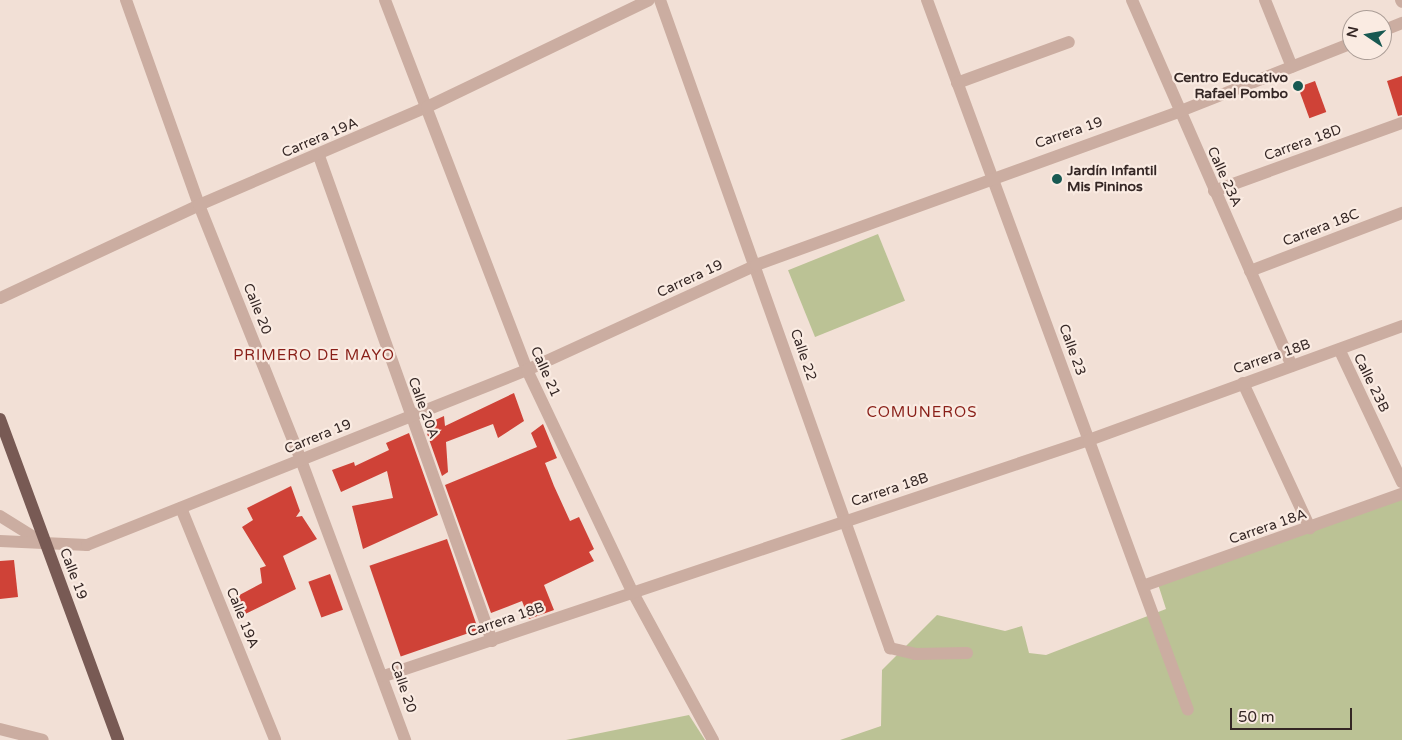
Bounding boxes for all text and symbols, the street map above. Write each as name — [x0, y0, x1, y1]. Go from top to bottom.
north arrow — [1342, 10, 1392, 60]
text: N — [1343, 25, 1362, 39]
place label: Centro Educativo Rafael Pombo — [1174, 70, 1288, 102]
marker: Centro Educativo Rafael Pombo — [1292, 80, 1304, 92]
street label: Carrera 19A — [279, 114, 361, 162]
street label: Carrera 19 — [1033, 114, 1105, 152]
street label: Carrera 18D — [1262, 121, 1344, 165]
street label: Calle 23A — [1203, 144, 1245, 210]
place label: Jardín Infantil Mis Pininos — [1067, 163, 1157, 196]
marker: Jardín Infantil Mis Pininos — [1051, 173, 1063, 185]
street label: Carrera 18C — [1281, 206, 1361, 250]
street label: Carrera 19 — [655, 256, 725, 302]
street label: Calle 20 — [239, 281, 275, 337]
street label: Calle 23 — [1055, 322, 1089, 378]
street label: Calle 22 — [786, 327, 820, 383]
street label: Carrera 18B — [1231, 336, 1313, 378]
street label: Calle 21 — [526, 344, 564, 400]
district label: PRIMERO DE MAYO — [231, 347, 397, 365]
street label: Calle 23B — [1350, 351, 1392, 415]
street label: Calle 20A — [404, 375, 442, 441]
district label: COMUNEROS — [865, 404, 979, 422]
street label: Carrera 19 — [282, 416, 354, 458]
street label: Carrera 18B — [849, 470, 931, 510]
street label: Carrera 18A — [1227, 506, 1309, 548]
street label: Calle 19 — [56, 546, 90, 602]
street label: Calle 19A — [222, 585, 262, 651]
street label: Carrera 18B — [465, 599, 547, 641]
street label: Calle 20 — [386, 659, 420, 715]
scale bar — [1232, 698, 1354, 730]
text: 50 m — [1238, 708, 1275, 726]

